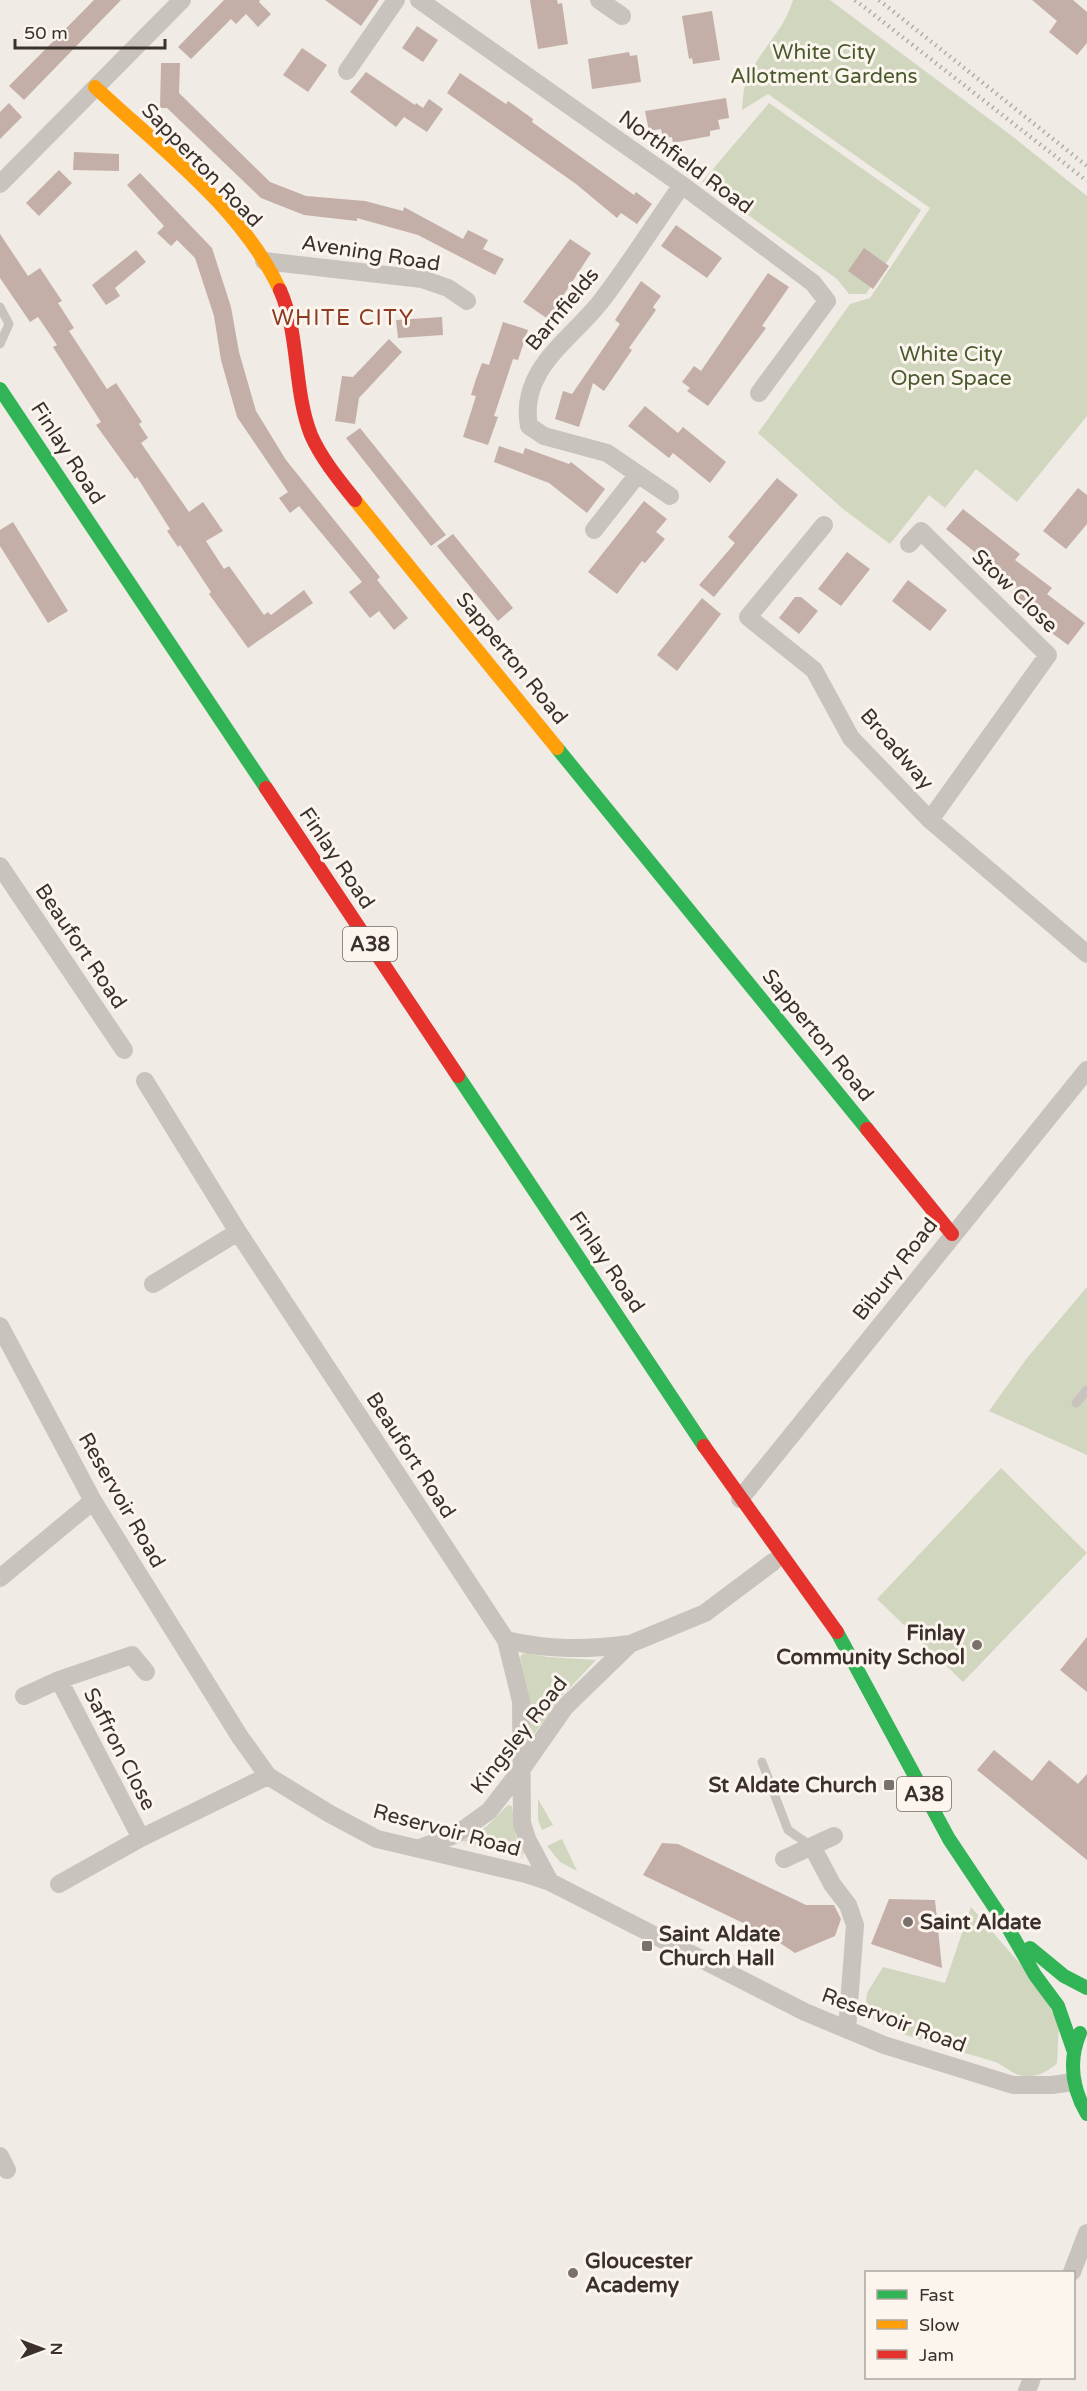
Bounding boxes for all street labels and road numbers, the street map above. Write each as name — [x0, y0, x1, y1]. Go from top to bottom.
street label: Sapperton Road — [136, 98, 267, 233]
street label: Northfield Road — [614, 105, 758, 220]
street label: Avening Road — [300, 230, 442, 277]
street label: Barnfields — [520, 263, 604, 356]
street label: Finlay Road — [25, 397, 110, 509]
street label: Stow Close — [967, 544, 1063, 639]
street label: Sapperton Road — [451, 587, 573, 729]
street label: Broadway — [855, 704, 939, 795]
street label: Finlay Road — [294, 803, 380, 914]
street label: Beaufort Road — [30, 879, 132, 1014]
road number: A38 — [343, 927, 397, 961]
street label: Sapperton Road — [757, 964, 879, 1106]
street label: Finlay Road — [564, 1207, 650, 1318]
street label: Bibury Road — [848, 1213, 943, 1326]
street label: Beaufort Road — [361, 1388, 461, 1523]
street label: Reservoir Road — [73, 1428, 170, 1572]
street label: Kingsley Road — [466, 1672, 573, 1799]
street label: Saffron Close — [78, 1684, 161, 1815]
road number: A38 — [897, 1777, 951, 1811]
street label: Reservoir Road — [370, 1799, 524, 1862]
street label: Reservoir Road — [818, 1983, 970, 2058]

